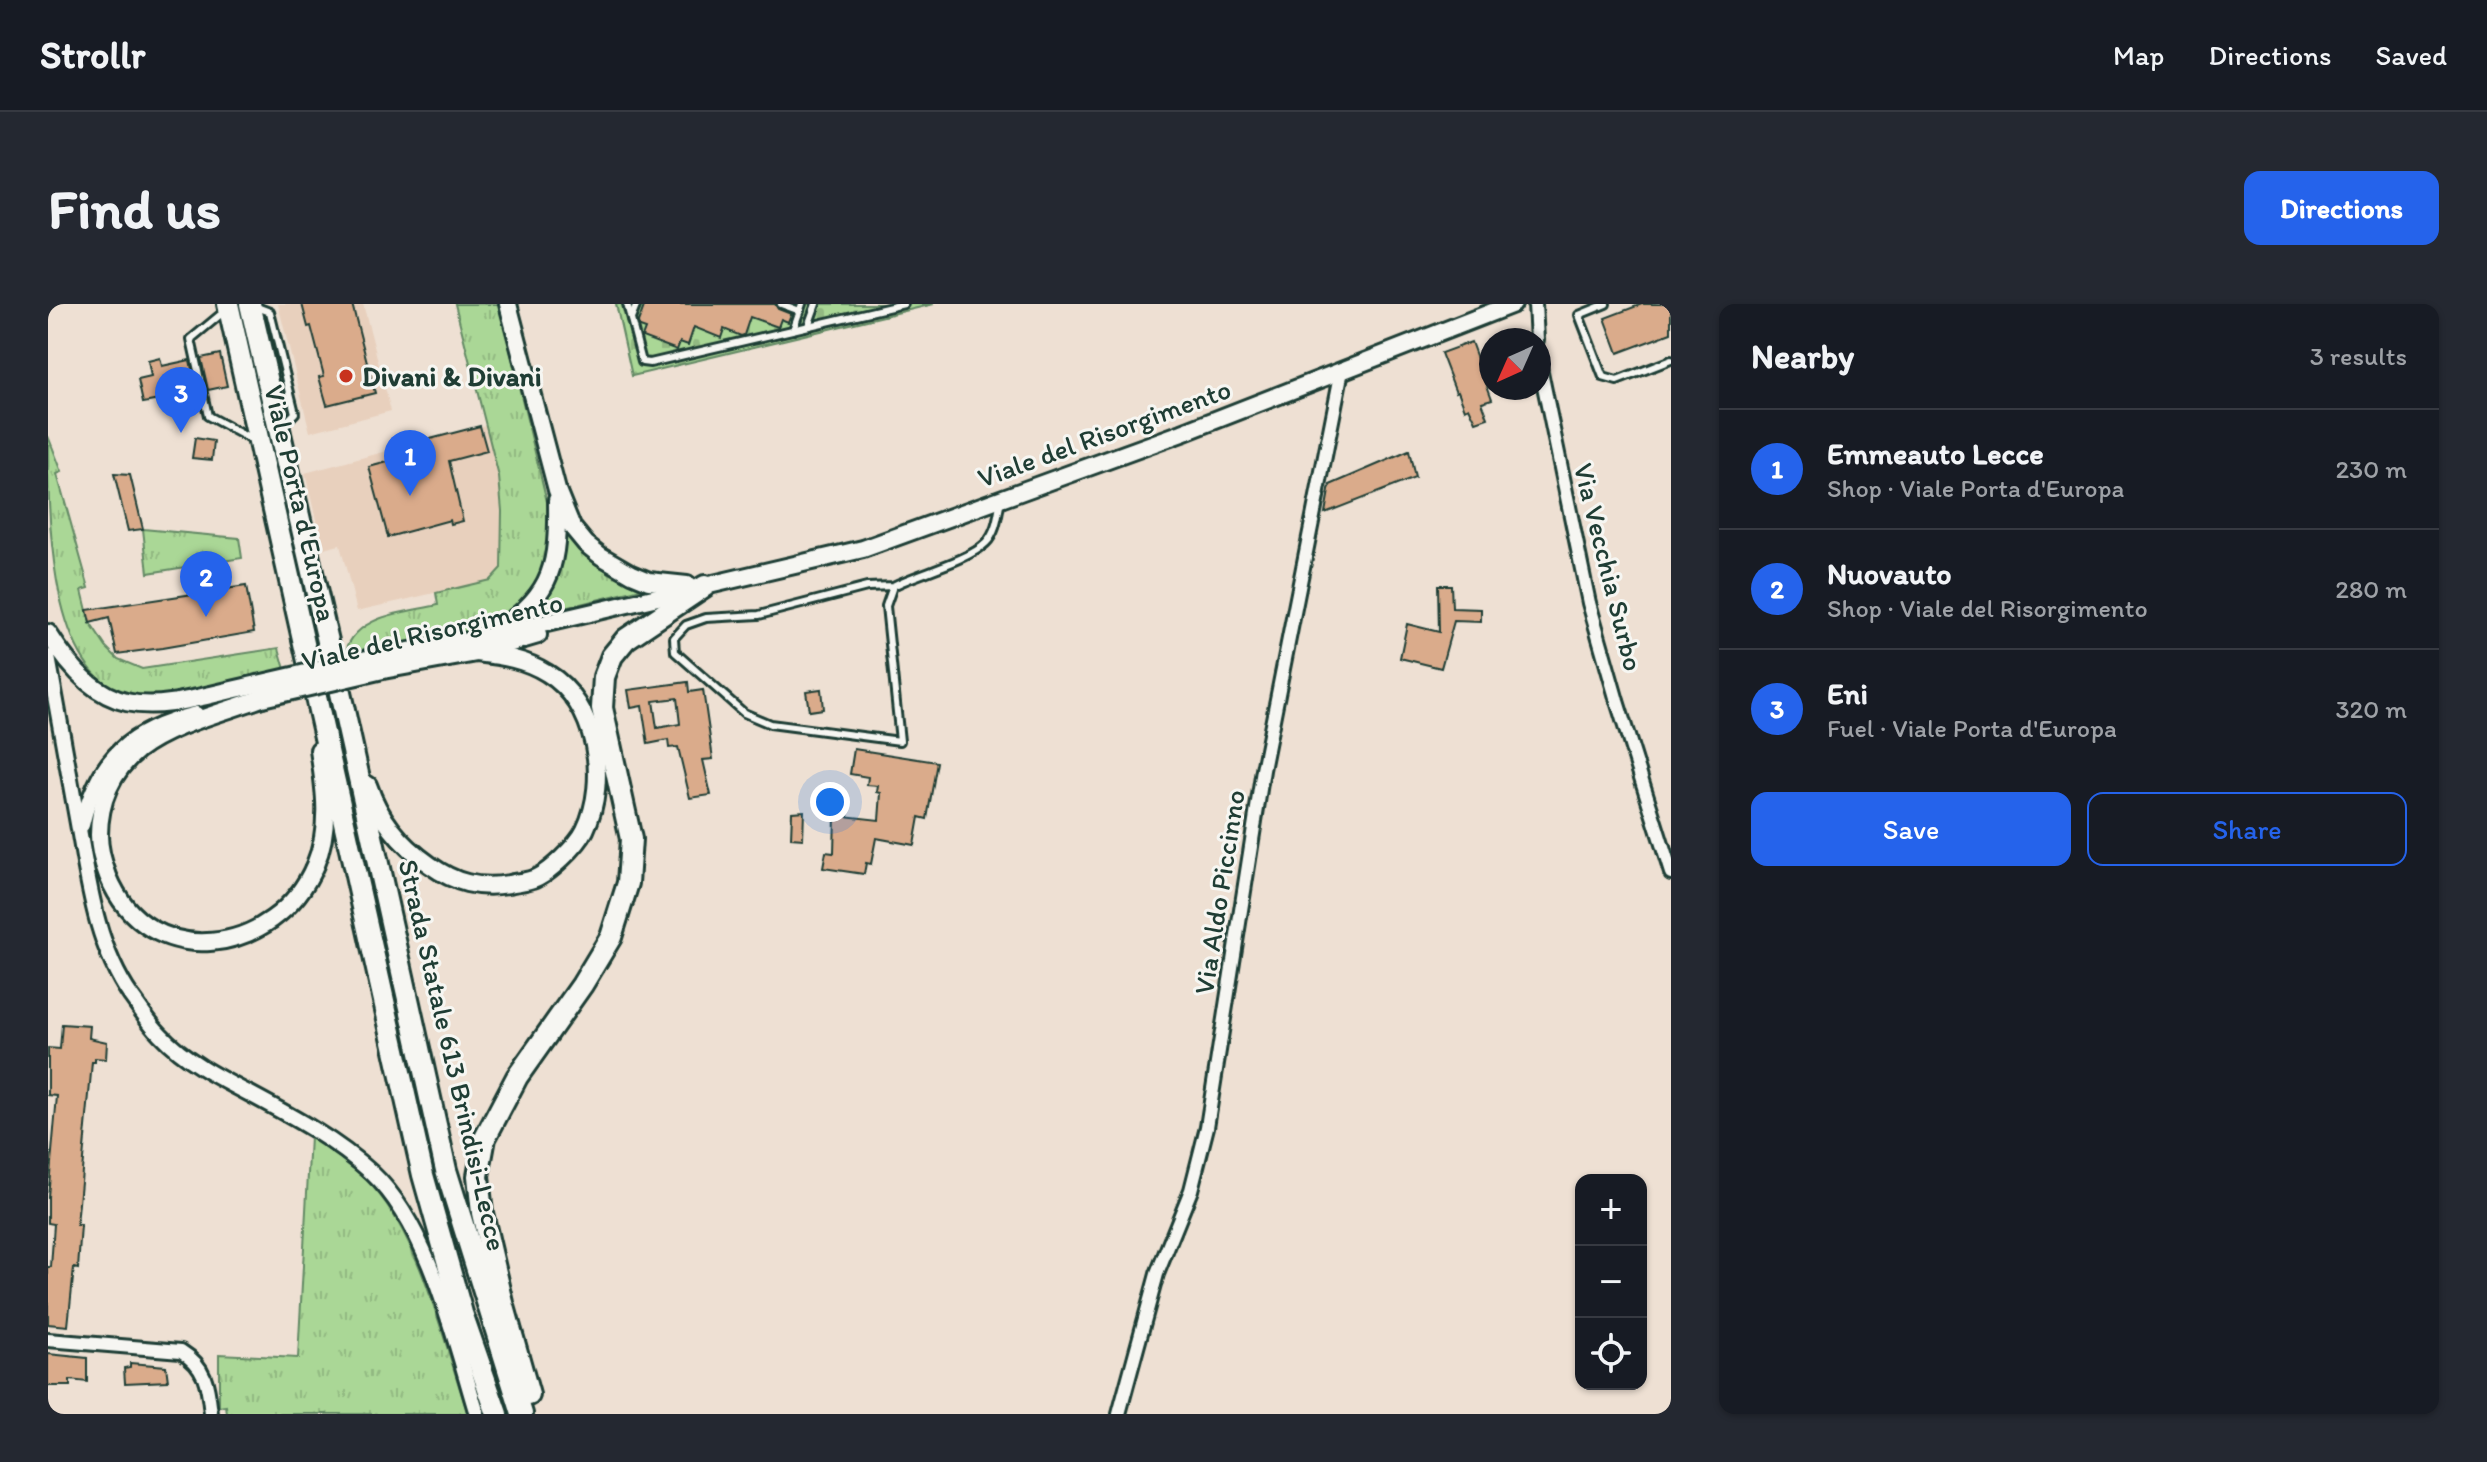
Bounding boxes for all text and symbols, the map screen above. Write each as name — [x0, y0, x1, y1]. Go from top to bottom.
text: Strollr — [40, 32, 145, 78]
text: Map — [2113, 38, 2164, 72]
text: Directions — [2208, 38, 2332, 72]
text: Saved — [2376, 38, 2447, 72]
button: Directions — [2244, 171, 2439, 245]
text: Find us — [48, 175, 221, 242]
north arrow — [1479, 328, 1551, 400]
text: Nearby — [1751, 336, 1854, 377]
text: 3 results — [2310, 340, 2407, 372]
place label: Divani & Divani — [362, 359, 542, 393]
pin: 3 — [155, 367, 207, 433]
marker: Divani & Divani — [337, 367, 355, 385]
street label: Viale del Risorgimento — [973, 371, 1235, 495]
street label: Viale Porta d'Europa — [257, 381, 345, 625]
pin: 1 — [384, 430, 436, 496]
text: Emmeauto Lecce — [1827, 435, 2044, 472]
text: 1 — [1771, 453, 1783, 485]
text: 230 m — [2335, 453, 2407, 485]
street label: Via Vecchia Surbo — [1567, 460, 1651, 674]
text: Shop · Viale Porta d'Europa — [1827, 472, 2124, 504]
pin: 2 — [180, 551, 232, 617]
text: Nuovauto — [1827, 555, 1952, 592]
text: 2 — [1770, 573, 1784, 605]
text: 280 m — [2335, 573, 2407, 605]
street label: Viale del Risorgimento — [298, 584, 566, 678]
text: Shop · Viale del Risorgimento — [1827, 592, 2148, 624]
text: Eni — [1827, 675, 1868, 712]
text: 3 — [1770, 693, 1784, 725]
text: 320 m — [2335, 693, 2407, 725]
text: Fuel · Viale Porta d'Europa — [1827, 712, 2117, 744]
your location — [810, 782, 850, 822]
street label: Via Aldo Piccinno — [1186, 787, 1252, 997]
button: Save — [1751, 792, 2071, 866]
button: Share — [2087, 792, 2407, 866]
street label: Strada Statale 613 Brindisi-Lecce — [391, 856, 515, 1254]
map controls — [1575, 1174, 1647, 1390]
button: + — [1575, 1174, 1647, 1246]
button: − — [1575, 1246, 1647, 1318]
button: locate — [1575, 1318, 1647, 1390]

